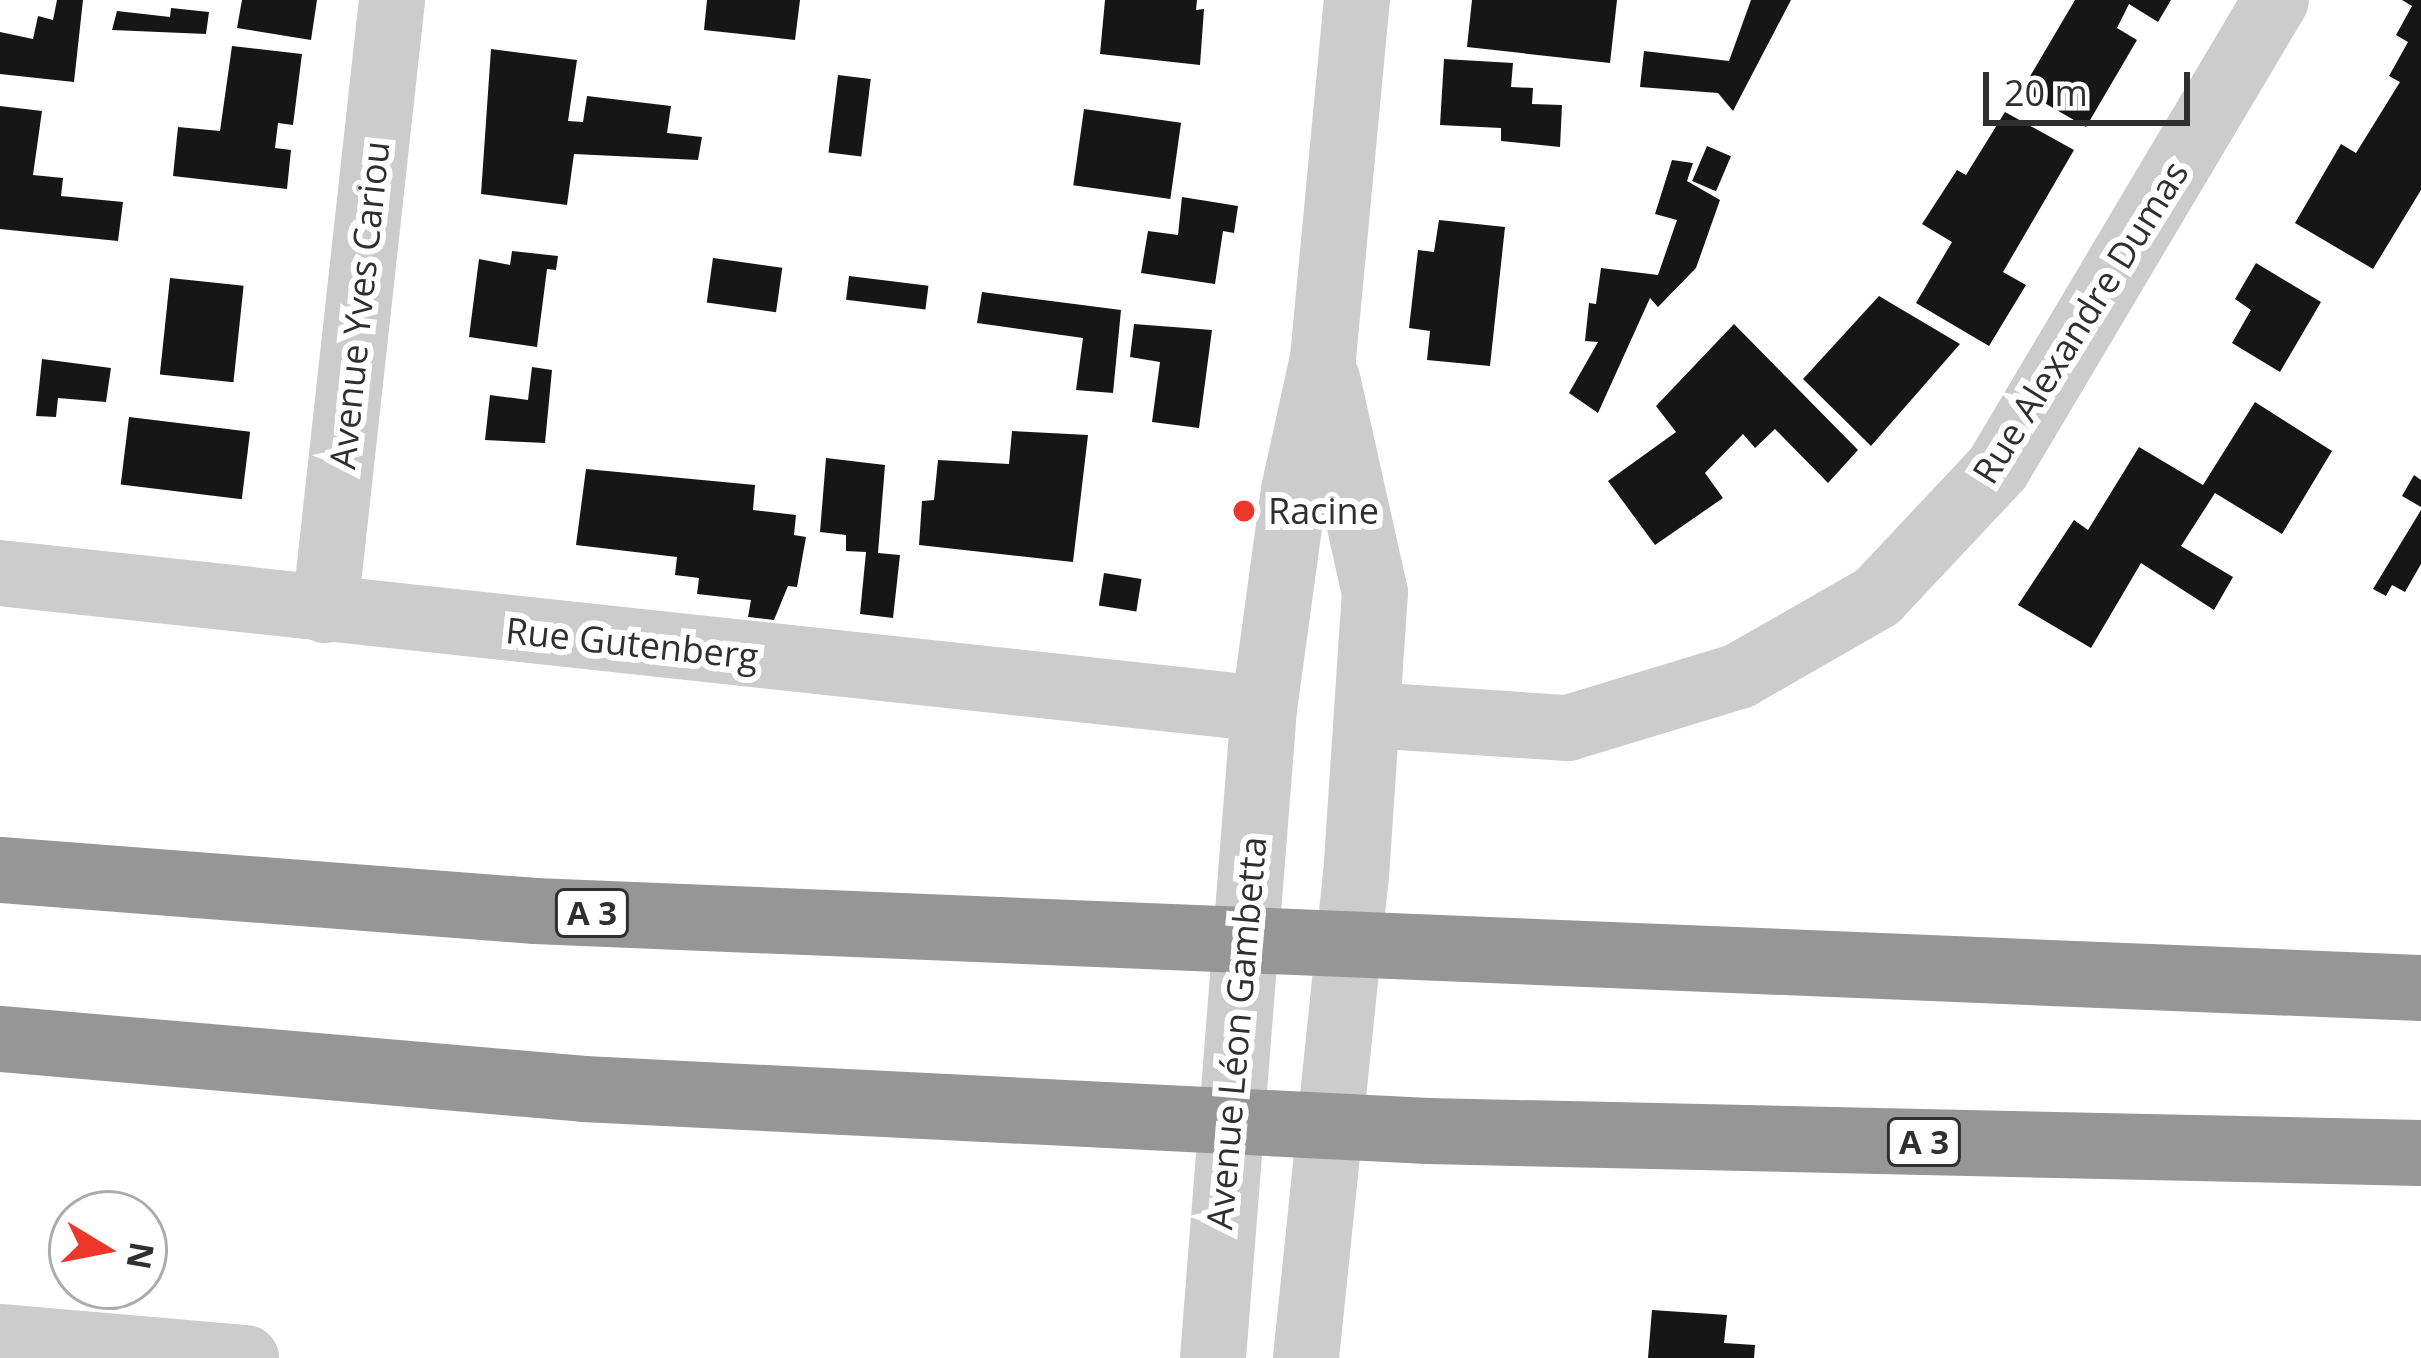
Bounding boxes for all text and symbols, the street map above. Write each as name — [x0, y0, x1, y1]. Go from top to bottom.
scale bar — [1989, 48, 2196, 122]
text: 20 m — [2004, 68, 2088, 117]
street label: Avenue Yves Cariou — [320, 139, 398, 471]
street label: Rue Alexandre Dumas — [1963, 153, 2197, 491]
place label: Racine — [1268, 489, 1379, 533]
marker: Racine — [1231, 498, 1257, 524]
street label: Rue Gutenberg — [504, 608, 760, 678]
street label: Avenue Léon Gambetta — [1197, 835, 1275, 1231]
road number: A 3 — [553, 886, 631, 940]
road number: A 3 — [1885, 1115, 1963, 1169]
north arrow — [48, 1190, 168, 1310]
text: N — [117, 1239, 165, 1273]

